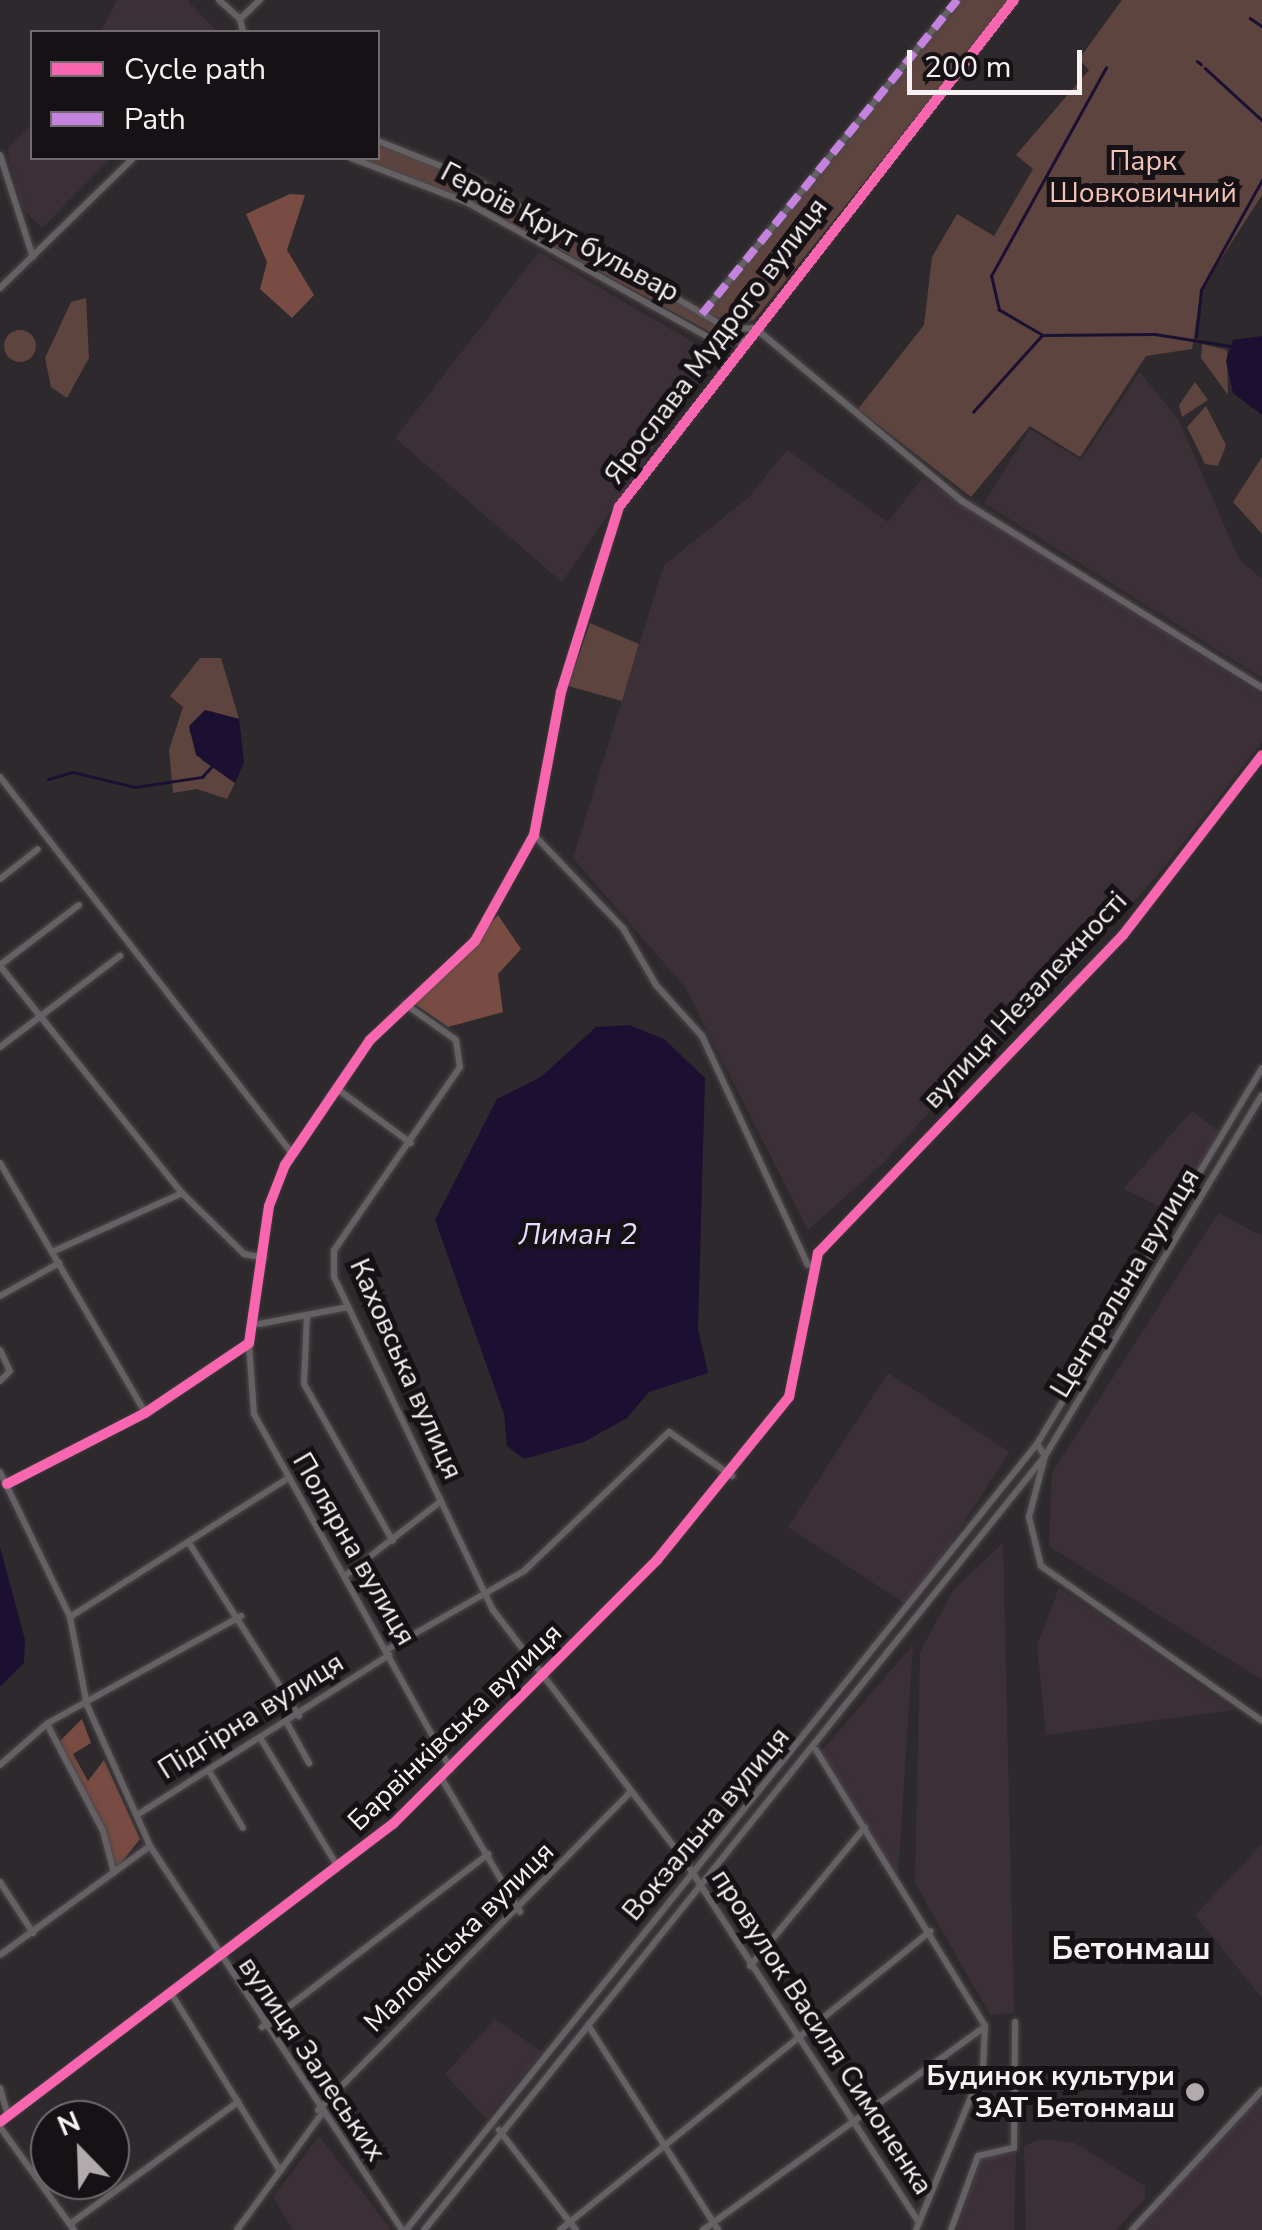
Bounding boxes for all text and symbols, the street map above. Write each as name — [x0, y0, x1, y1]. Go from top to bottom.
legend — [30, 30, 380, 160]
scale bar — [912, 30, 1087, 92]
text: 200 m — [924, 47, 1011, 88]
text: Cycle path — [124, 49, 266, 90]
text: Path — [124, 99, 186, 140]
park label: Парк Шовковичний — [1049, 144, 1237, 210]
street label: Героїв Крут бульвар — [435, 155, 685, 309]
street label: Ярослава Мудрого вулиця — [598, 191, 834, 491]
street label: вулиця Незалежності — [916, 885, 1134, 1115]
street label: Центральна вулиця — [1043, 1162, 1207, 1404]
water label: Лиман 2 — [518, 1217, 638, 1253]
street label: Каховська вулиця — [342, 1254, 470, 1484]
street label: Полярна вулиця — [285, 1447, 423, 1651]
street label: Барвінківська вулиця — [341, 1616, 569, 1838]
street label: Підгірна вулиця — [152, 1646, 350, 1786]
street label: Вокзальна вулиця — [615, 1721, 797, 1927]
street label: Маломіська вулиця — [357, 1835, 561, 2039]
street label: провулок Василя Симоненка — [704, 1863, 940, 2201]
district label: Бетонмаш — [1051, 1930, 1211, 1968]
street label: вулиця Залеських — [231, 1950, 393, 2168]
place label: Будинок культури ЗАТ Бетонмаш — [926, 2059, 1175, 2125]
marker: Будинок культури ЗАТ Бетонмаш — [1184, 2081, 1206, 2103]
north arrow — [30, 2100, 130, 2200]
text: N — [52, 2103, 86, 2146]

